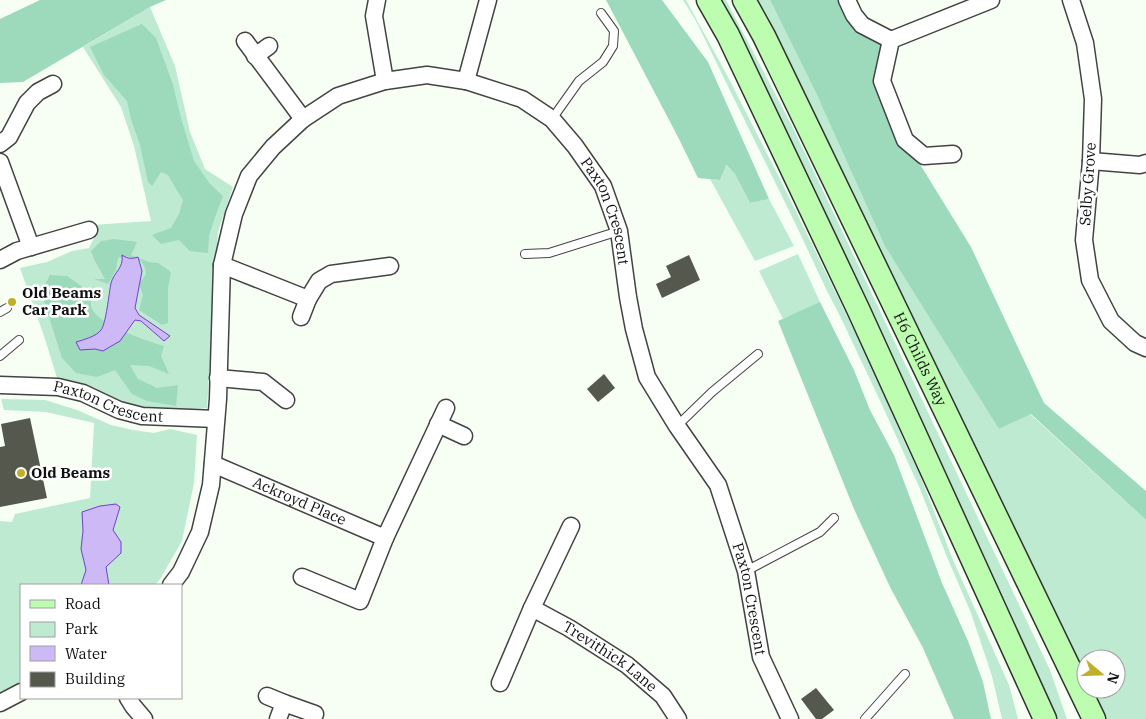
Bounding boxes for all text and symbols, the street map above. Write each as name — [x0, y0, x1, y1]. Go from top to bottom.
street label: Selby Grove — [1075, 142, 1100, 226]
street label: Paxton Crescent — [577, 153, 634, 266]
place label: Old Beams Car Park — [22, 283, 101, 319]
marker: Old Beams Car Park — [6, 296, 18, 308]
street label: H6 Childs Way — [890, 309, 951, 409]
street label: Paxton Crescent — [52, 376, 163, 426]
place label: Old Beams — [31, 463, 110, 482]
marker: Old Beams — [15, 467, 27, 479]
street label: Ackroyd Place — [250, 472, 349, 529]
street label: Paxton Crescent — [728, 540, 771, 657]
legend — [20, 584, 182, 699]
text: Road — [65, 594, 101, 613]
street label: Trevithick Lane — [560, 617, 661, 696]
text: Park — [65, 619, 98, 638]
text: Water — [65, 644, 107, 663]
north arrow — [1076, 649, 1126, 699]
text: Building — [65, 669, 125, 688]
text: N — [1103, 670, 1124, 686]

